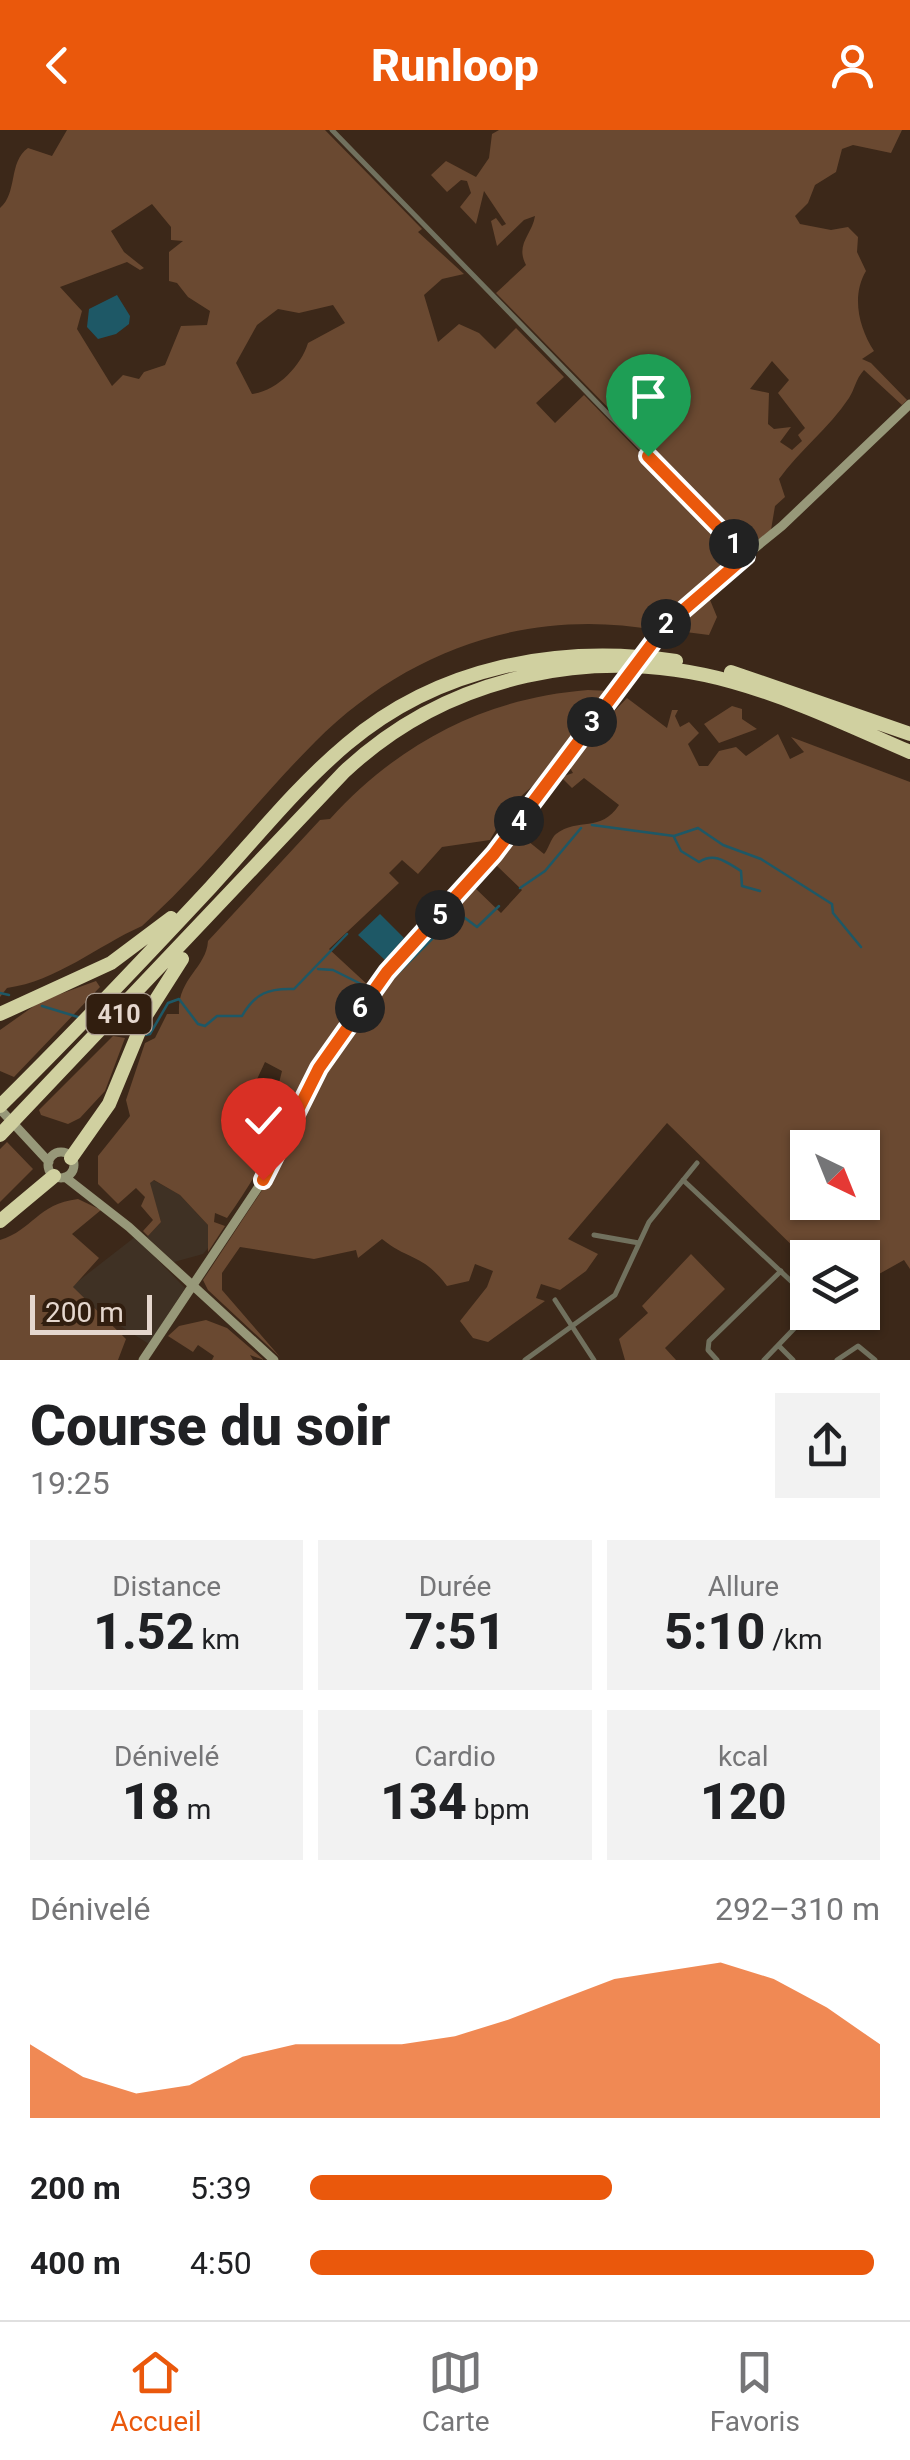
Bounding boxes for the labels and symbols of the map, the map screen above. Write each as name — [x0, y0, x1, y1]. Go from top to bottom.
pin — [606, 354, 691, 457]
pin: 1 — [709, 519, 759, 569]
pin: 2 — [641, 599, 691, 649]
pin: 3 — [567, 697, 617, 747]
pin: 4 — [494, 796, 544, 846]
pin: 5 — [415, 890, 465, 940]
pin: 6 — [335, 983, 385, 1033]
road number: 410 — [86, 994, 152, 1034]
pin — [221, 1078, 306, 1181]
north arrow — [790, 1130, 880, 1220]
scale bar — [30, 1290, 152, 1334]

